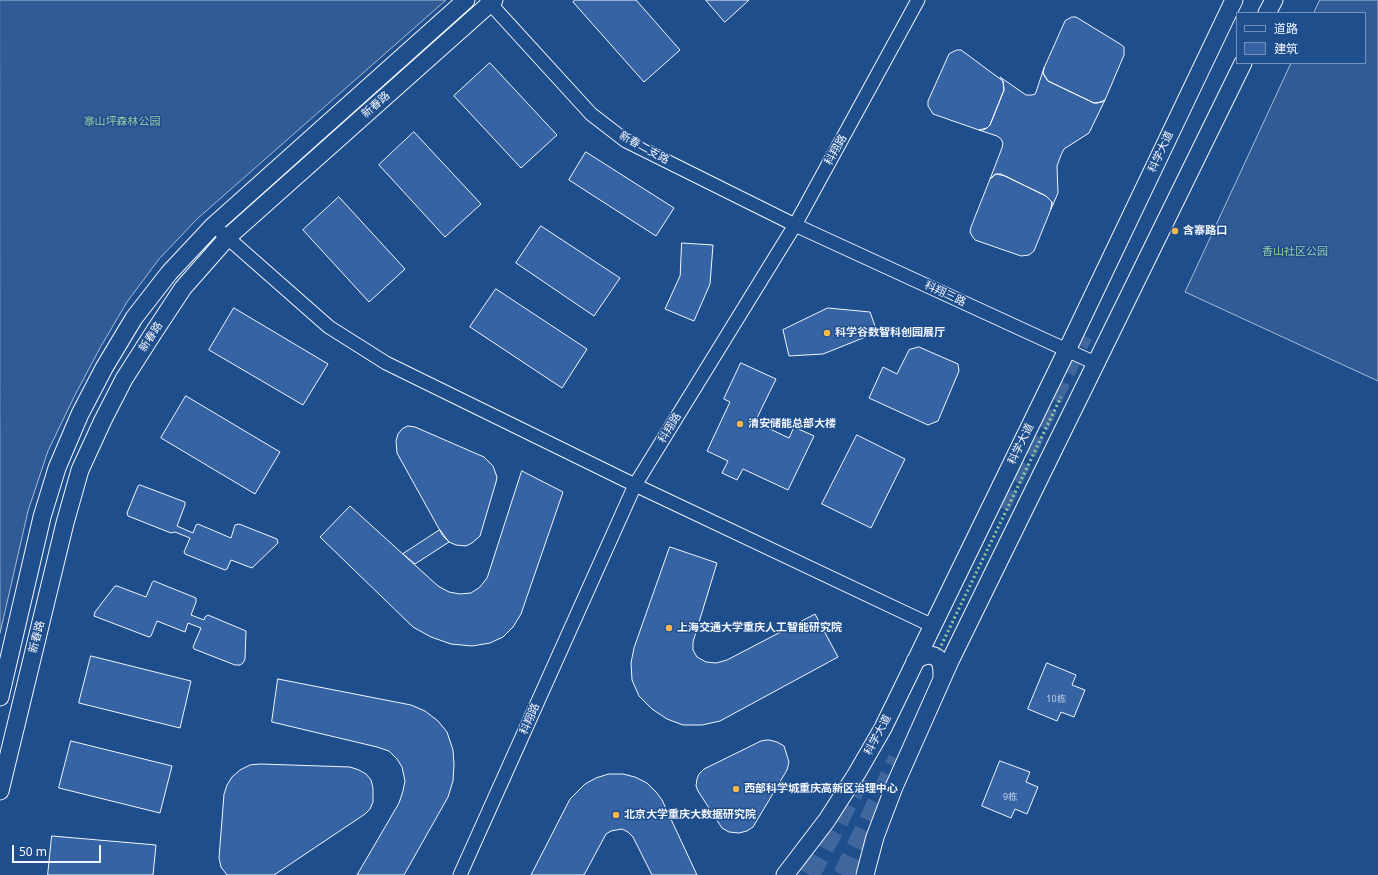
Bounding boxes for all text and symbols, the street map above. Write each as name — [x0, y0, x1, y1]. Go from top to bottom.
legend — [1236, 12, 1366, 64]
text: 道路 — [1274, 20, 1298, 37]
text: 建筑 — [1274, 40, 1298, 57]
street label: 新春路 — [359, 89, 393, 121]
park label: 寨山坪森林公园 — [84, 115, 160, 129]
street label: 新春二支路 — [617, 129, 671, 167]
street label: 科学大道 — [1146, 129, 1176, 175]
street label: 科翔路 — [822, 132, 850, 168]
place label: 含寨路口 — [1183, 224, 1227, 238]
marker: 含寨路口 — [1170, 226, 1180, 236]
park label: 香山社区公园 — [1262, 245, 1328, 259]
street label: 科翔三路 — [922, 279, 968, 309]
street label: 新春路 — [136, 320, 166, 354]
place label: 科学谷数智科创园展厅 — [835, 326, 945, 340]
marker: 科学谷数智科创园展厅 — [822, 328, 832, 338]
street label: 科翔路 — [656, 411, 684, 445]
place label: 清安储能总部大楼 — [748, 417, 836, 431]
marker: 清安储能总部大楼 — [735, 419, 745, 429]
street label: 科学大道 — [1005, 421, 1037, 467]
street label: 新春路 — [27, 619, 47, 655]
place label: 上海交通大学重庆人工智能研究院 — [677, 621, 842, 635]
marker: 上海交通大学重庆人工智能研究院 — [664, 623, 674, 633]
house number: 10栋 — [1046, 694, 1066, 704]
street label: 科翔路 — [517, 701, 543, 737]
street label: 科学大道 — [862, 712, 894, 758]
place label: 西部科学城重庆高新区治理中心 — [744, 782, 898, 796]
marker: 西部科学城重庆高新区治理中心 — [731, 784, 741, 794]
house number: 9栋 — [1003, 792, 1017, 802]
place label: 北京大学重庆大数据研究院 — [624, 808, 756, 822]
marker: 北京大学重庆大数据研究院 — [611, 810, 621, 820]
scale bar — [14, 837, 103, 863]
text: 50 m — [19, 843, 47, 860]

